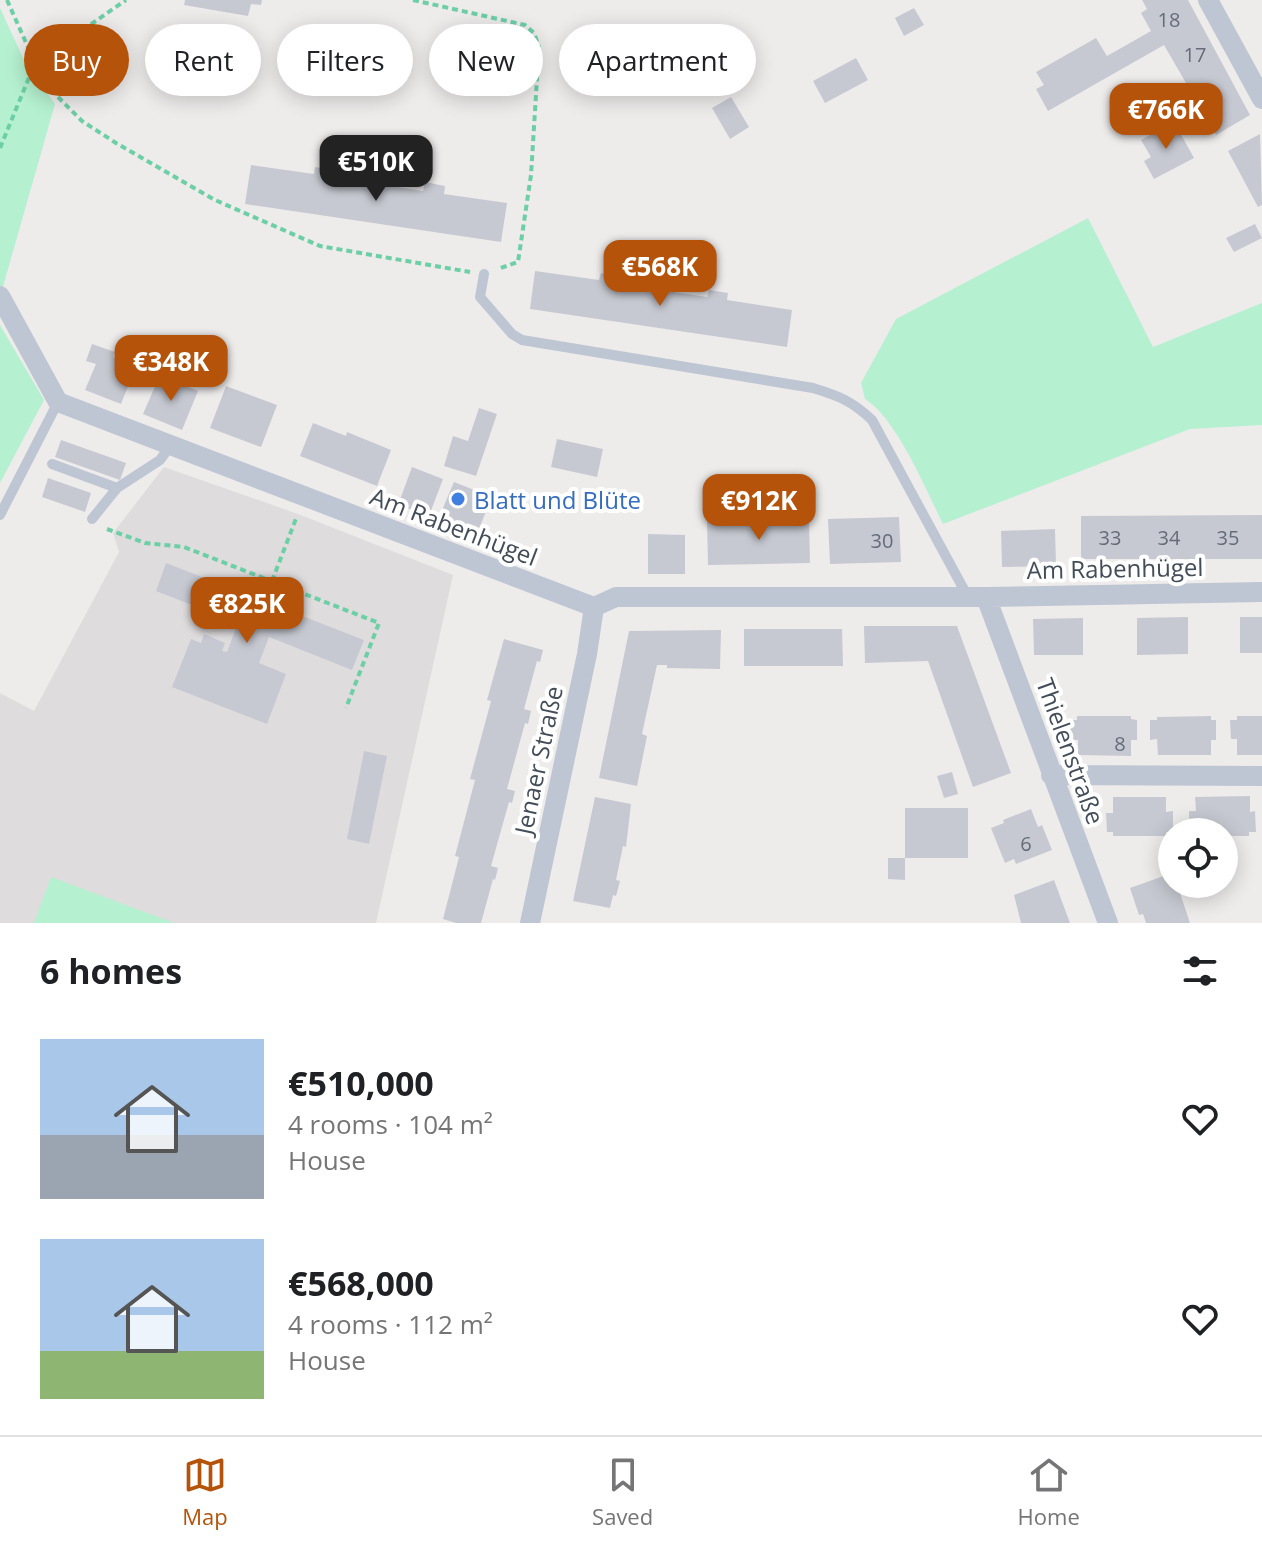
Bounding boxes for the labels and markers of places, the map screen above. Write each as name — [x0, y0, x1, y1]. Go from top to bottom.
pin: €766K — [1110, 83, 1222, 151]
pin: €510K — [320, 135, 432, 203]
pin: €568K — [604, 240, 716, 308]
pin: €348K — [115, 335, 227, 403]
pin: €912K — [703, 474, 815, 542]
place label: Blatt und Blüte — [474, 483, 641, 516]
marker: Blatt und Blüte — [449, 490, 467, 508]
pin: €825K — [191, 577, 303, 645]

